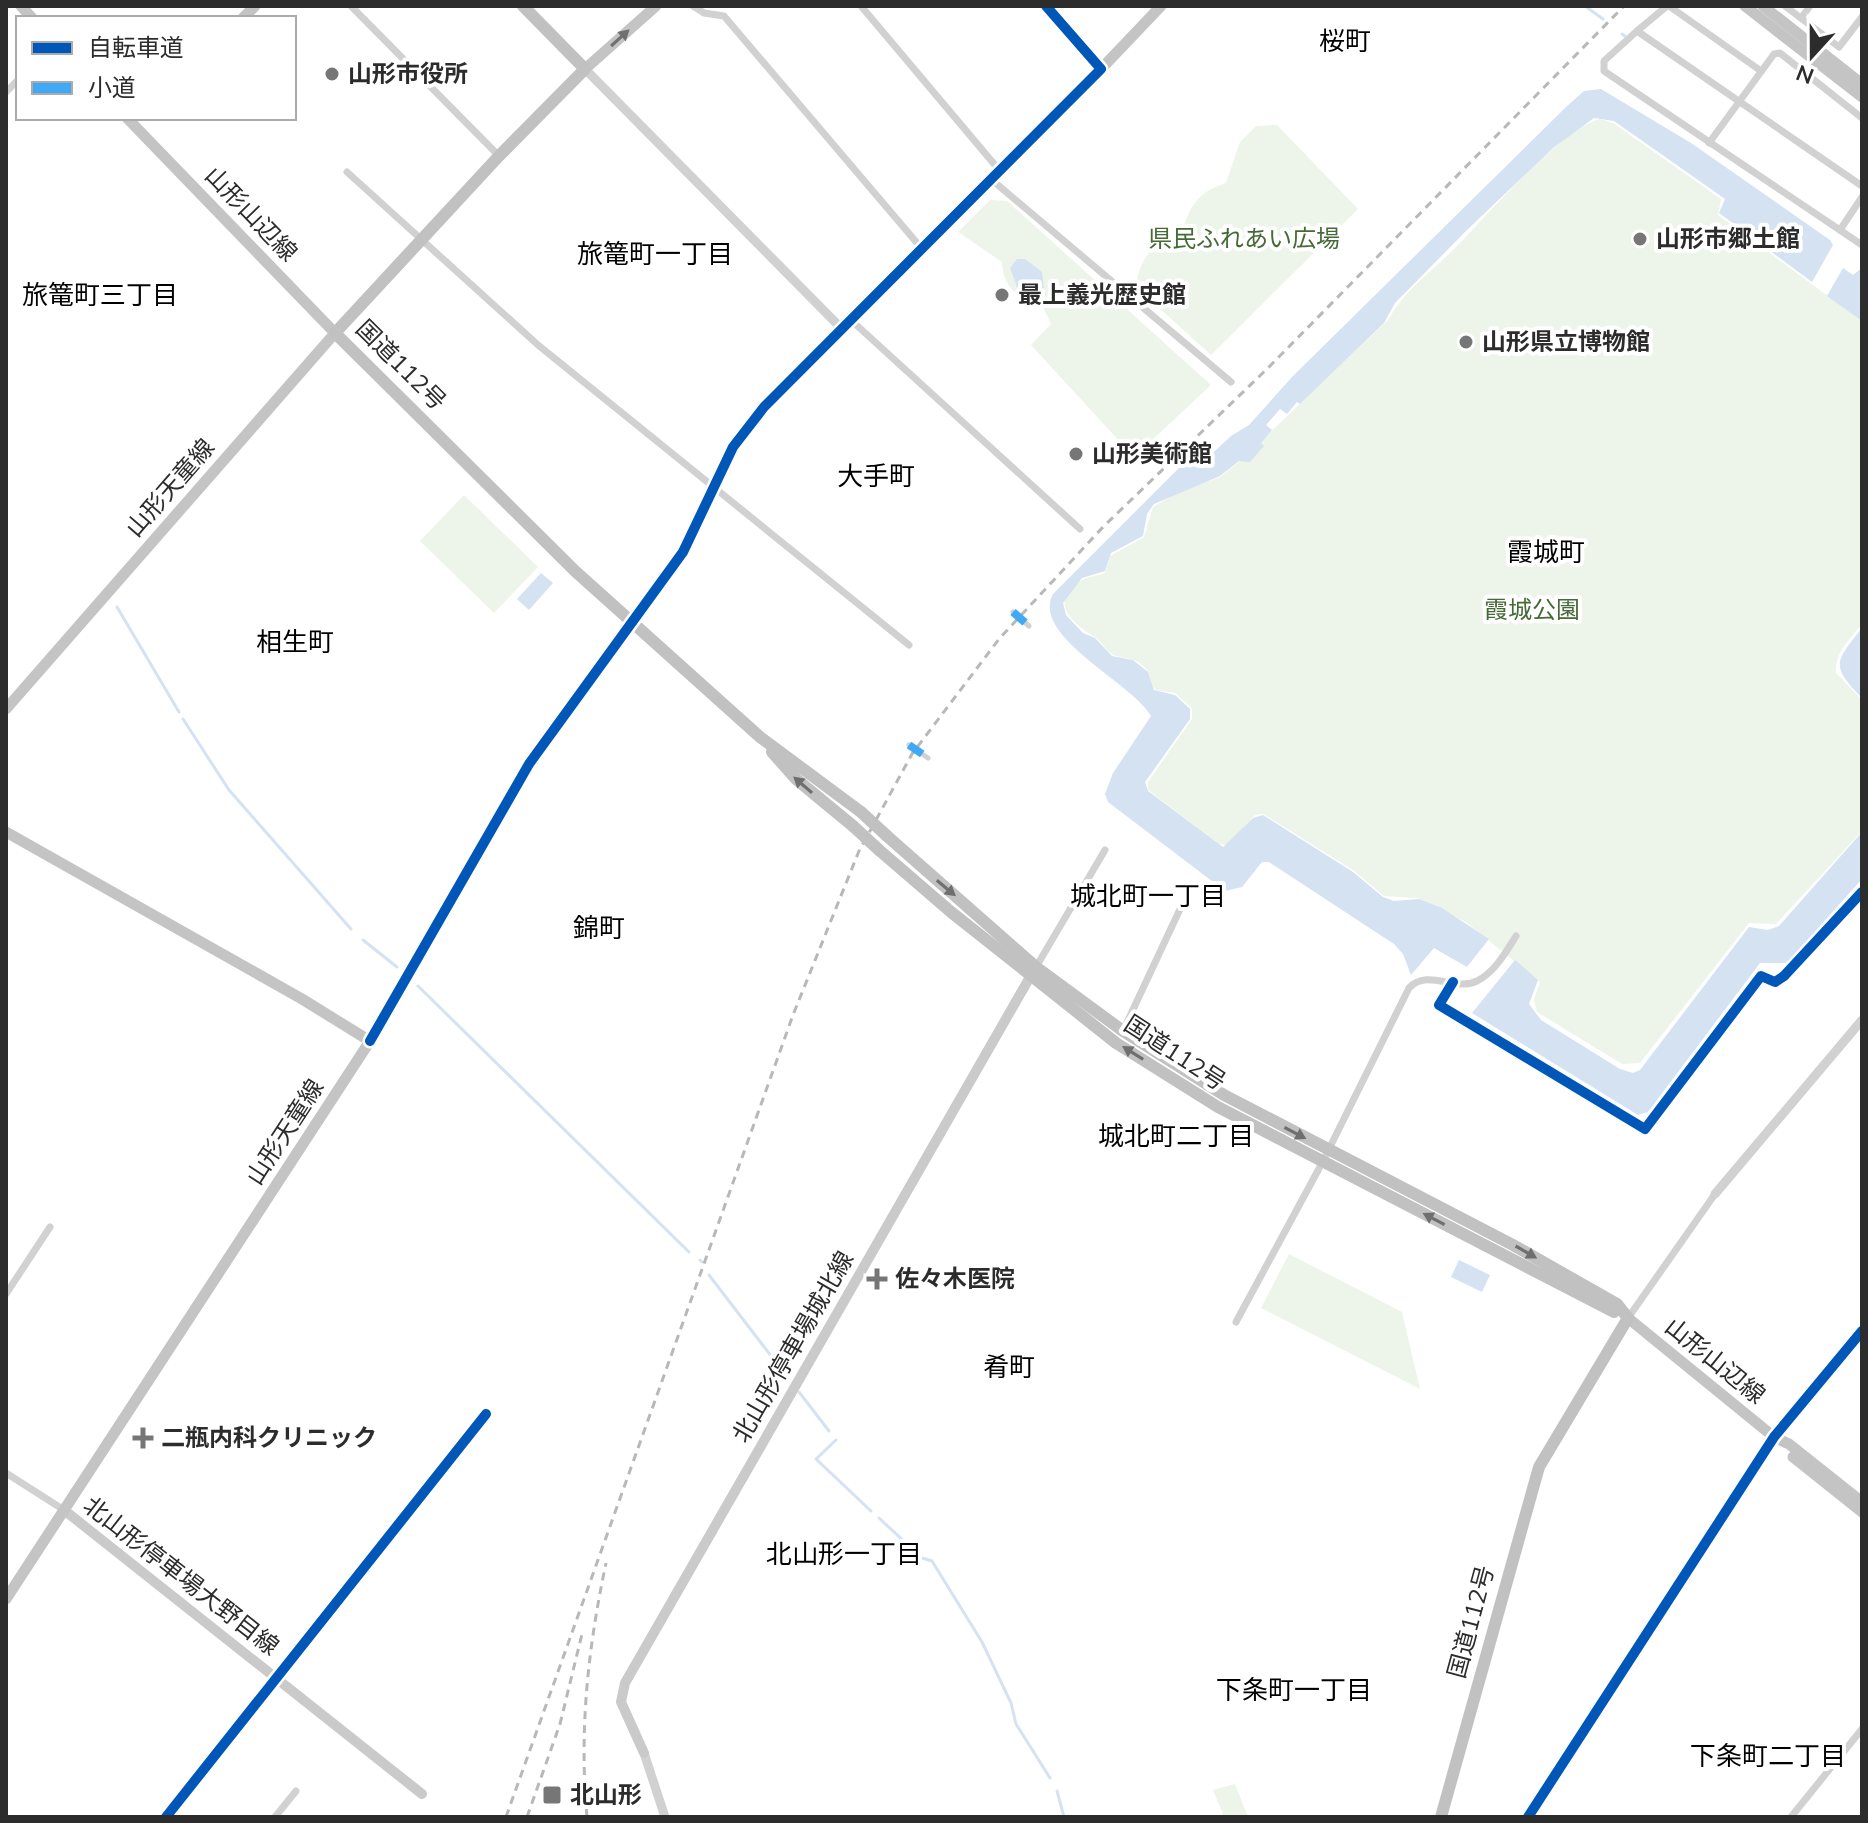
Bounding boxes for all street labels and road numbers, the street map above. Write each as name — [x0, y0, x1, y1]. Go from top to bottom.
street label: 山形山辺線 — [199, 160, 304, 267]
street label: 国道112号 — [350, 313, 453, 416]
street label: 山形天童線 — [119, 432, 220, 542]
street label: 国道112号 — [1119, 1008, 1232, 1096]
street label: 山形天童線 — [239, 1073, 329, 1190]
street label: 北山形停車場城北線 — [725, 1245, 859, 1448]
street label: 山形山辺線 — [1660, 1311, 1772, 1410]
street label: 北山形停車場大野目線 — [78, 1490, 285, 1661]
street label: 国道112号 — [1441, 1562, 1499, 1681]

